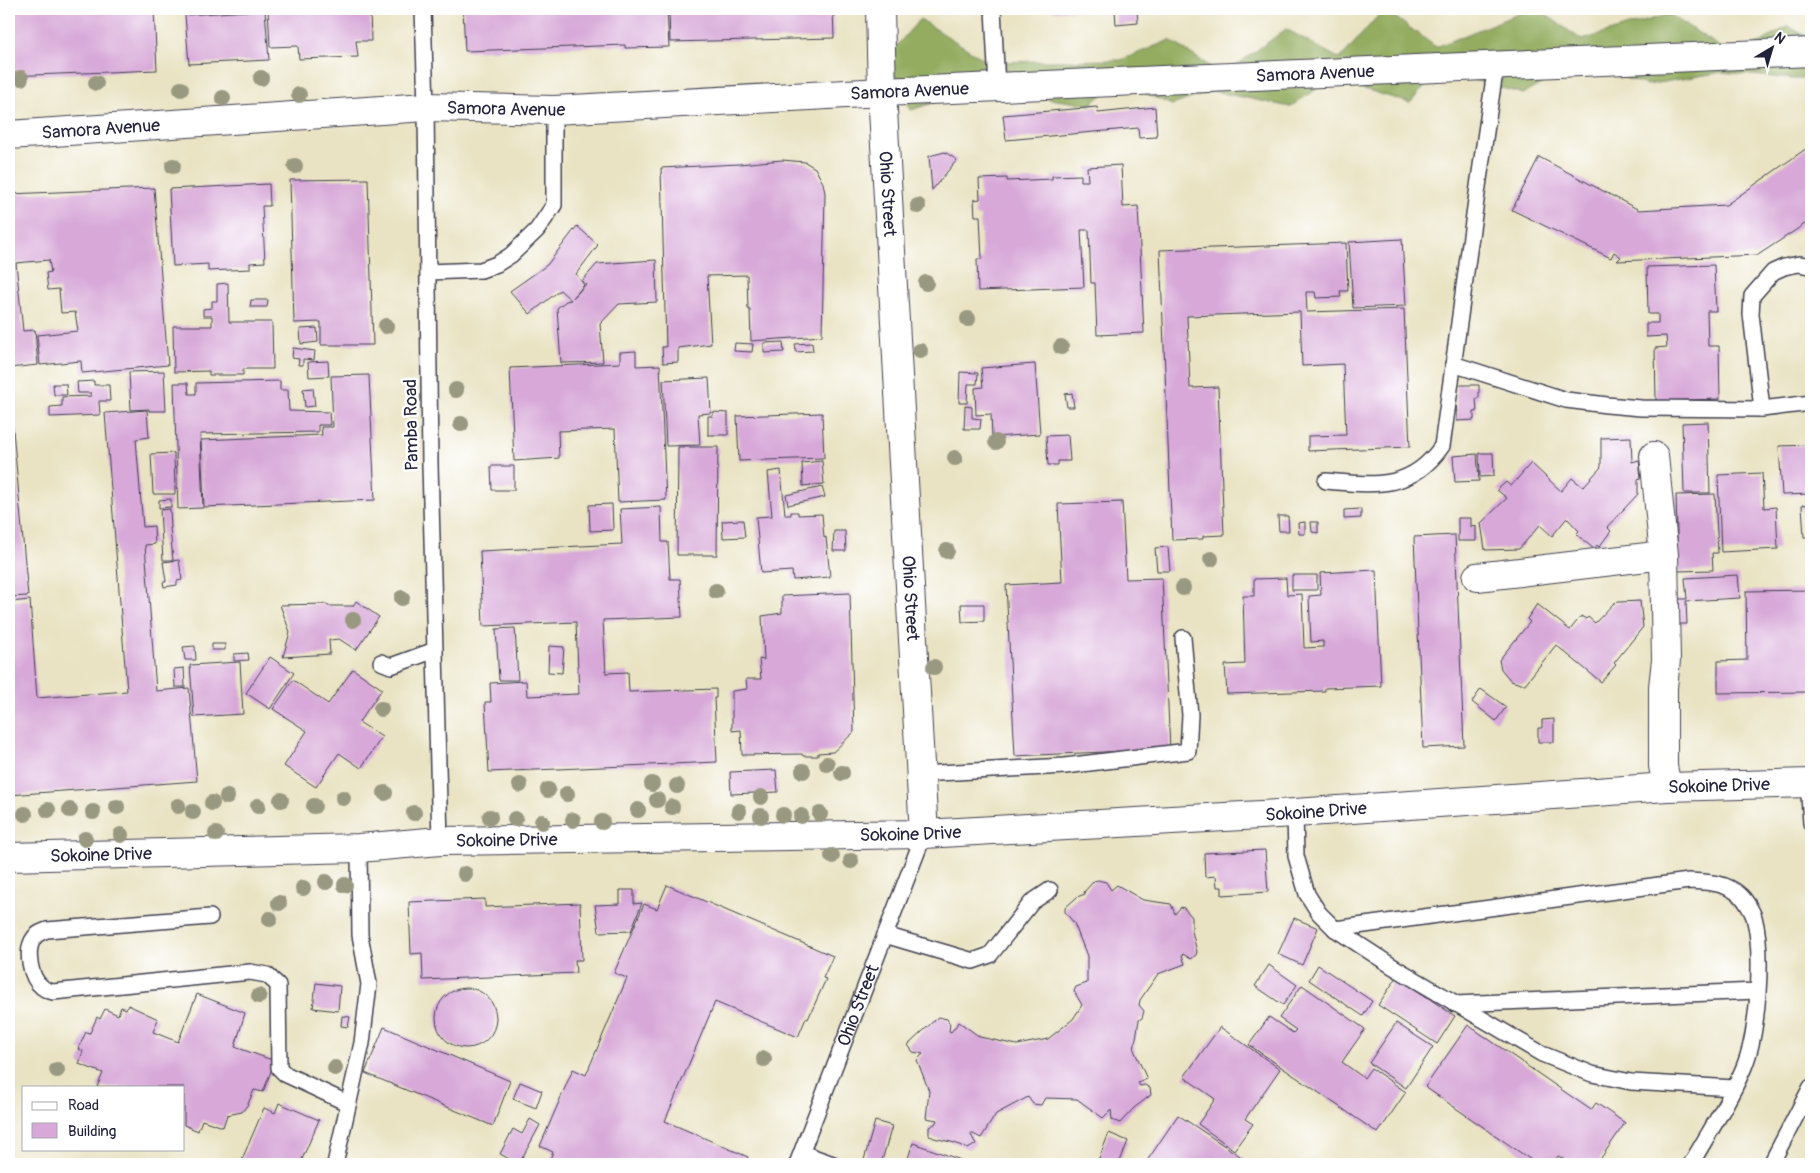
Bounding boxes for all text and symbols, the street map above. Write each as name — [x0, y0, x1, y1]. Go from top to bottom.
north arrow — [1748, 22, 1798, 72]
text: N — [1771, 29, 1789, 48]
street label: Samora Avenue — [1255, 60, 1375, 88]
street label: Samora Avenue — [850, 77, 969, 106]
street label: Samora Avenue — [446, 96, 566, 122]
street label: Samora Avenue — [41, 114, 161, 145]
street label: Ohio Street — [873, 150, 901, 238]
street label: Pamba Road — [399, 379, 424, 471]
street label: Ohio Street — [896, 555, 924, 642]
street label: Sokoine Drive — [1668, 773, 1770, 799]
street label: Sokoine Drive — [1264, 797, 1368, 827]
street label: Sokoine Drive — [859, 821, 962, 847]
street label: Sokoine Drive — [455, 828, 558, 853]
street label: Sokoine Drive — [50, 842, 152, 868]
street label: Ohio Street — [832, 961, 885, 1050]
legend — [22, 1086, 185, 1150]
text: Road — [68, 1096, 99, 1115]
text: Building — [68, 1122, 116, 1141]

